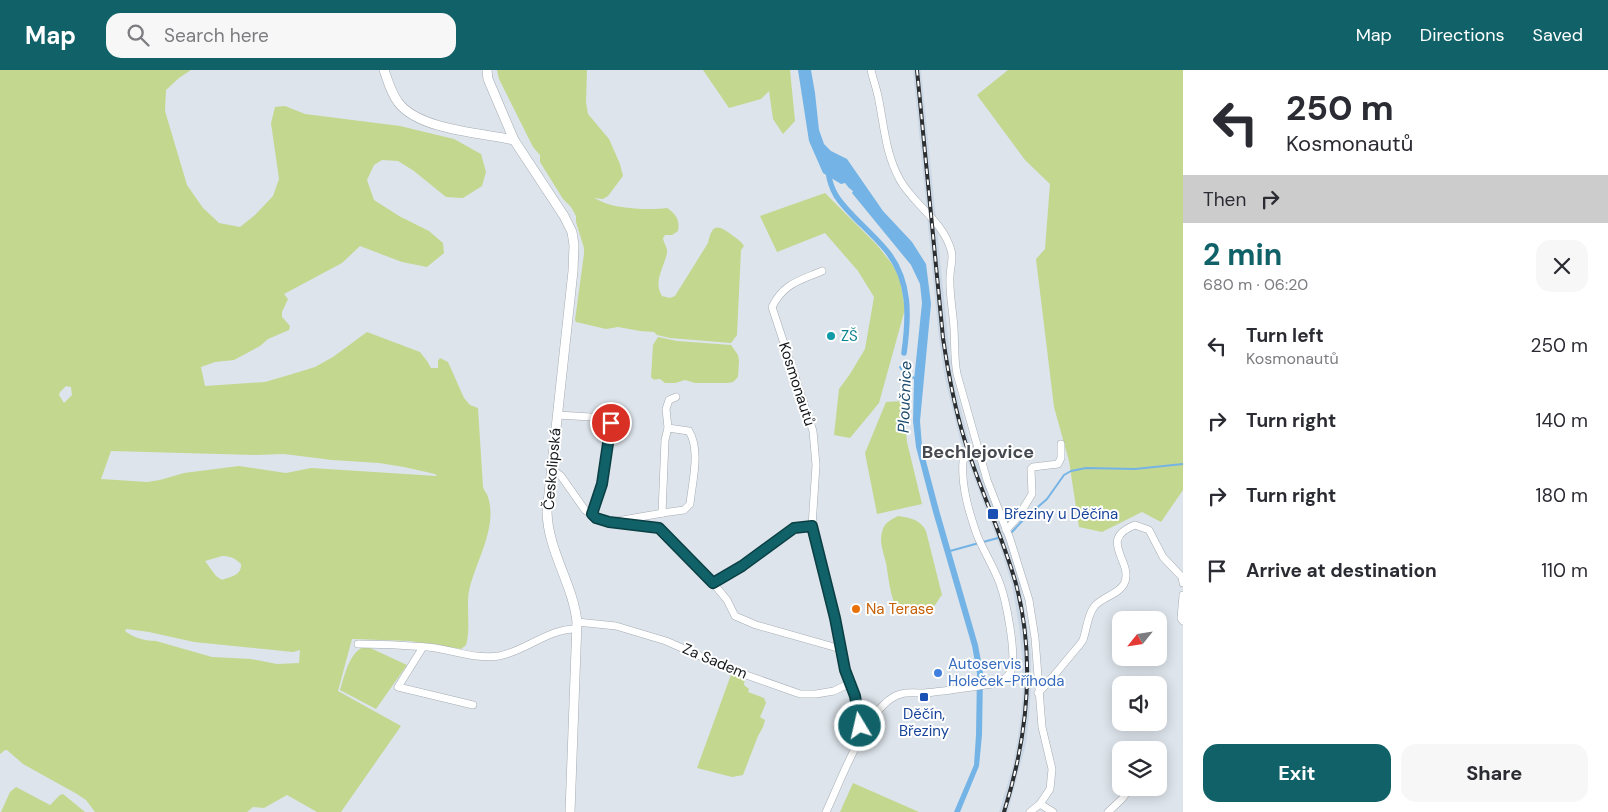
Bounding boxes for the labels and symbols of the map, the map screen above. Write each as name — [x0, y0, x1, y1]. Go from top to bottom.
place label: ZŠ — [841, 326, 858, 346]
marker: ZŠ — [825, 330, 837, 342]
street label: Kosmonautů — [774, 340, 820, 428]
water label: Ploučnice — [893, 361, 916, 433]
pin — [590, 402, 632, 444]
street label: Českolipská — [538, 427, 566, 511]
district label: Bechlejovice — [922, 440, 1034, 464]
place label: Březiny u Děčína — [1004, 504, 1118, 524]
marker: Březiny u Děčína — [986, 507, 1000, 521]
place label: Na Terase — [866, 599, 934, 619]
marker: Na Terase — [850, 603, 862, 615]
north arrow — [1112, 611, 1168, 666]
street label: Za Sadem — [680, 638, 750, 684]
place label: Autoservis Holeček-Příhoda — [948, 654, 1064, 691]
marker: Autoservis Holeček-Příhoda — [932, 667, 944, 679]
marker: Děčín, Březiny — [918, 691, 930, 703]
position arrow — [833, 699, 885, 751]
place label: Děčín, Březiny — [899, 704, 950, 741]

